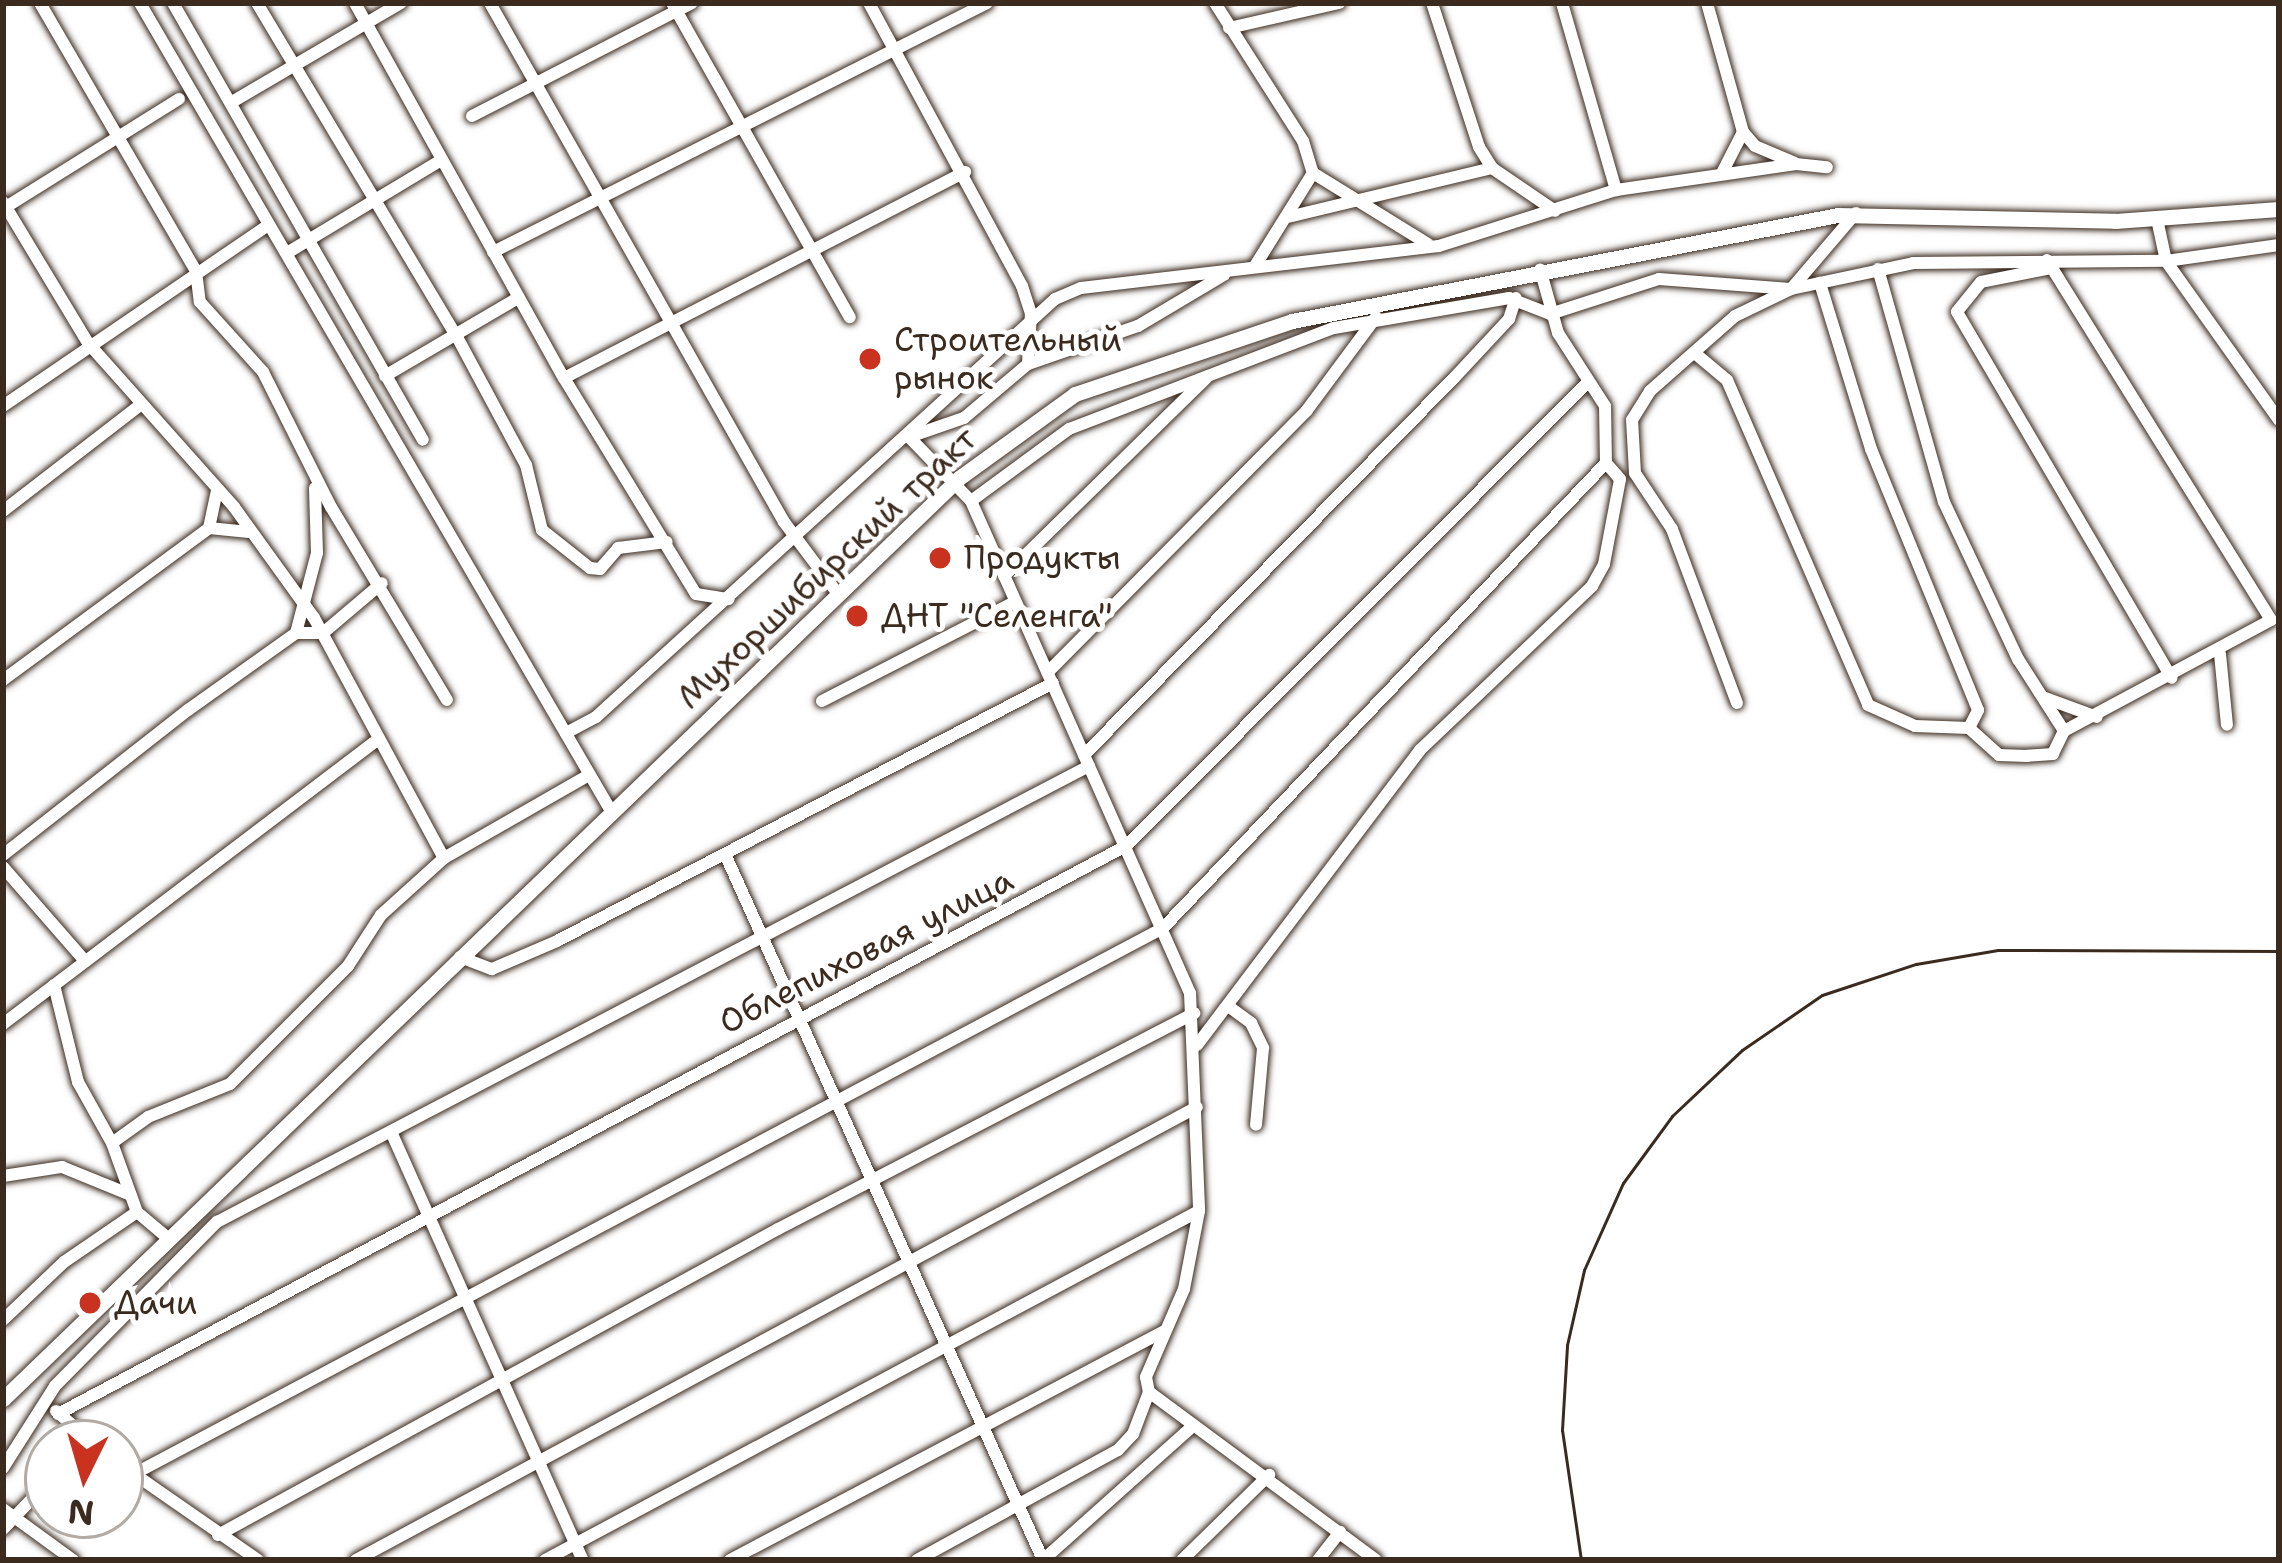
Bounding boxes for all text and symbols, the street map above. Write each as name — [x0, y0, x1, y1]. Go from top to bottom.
place label: Строительный рынок — [894, 320, 1122, 398]
marker: Строительный рынок — [857, 346, 883, 372]
street label: Мухоршибирский тракт — [669, 419, 985, 717]
place label: Продукты — [964, 538, 1121, 578]
marker: Продукты — [927, 545, 953, 571]
place label: ДНТ "Селенга" — [881, 596, 1113, 636]
marker: ДНТ "Селенга" — [844, 603, 870, 629]
street label: Облепиховая улица — [712, 860, 1020, 1042]
place label: Дачи — [114, 1283, 197, 1323]
marker: Дачи — [77, 1290, 103, 1316]
north arrow — [24, 1419, 144, 1539]
text: N — [66, 1489, 96, 1536]

